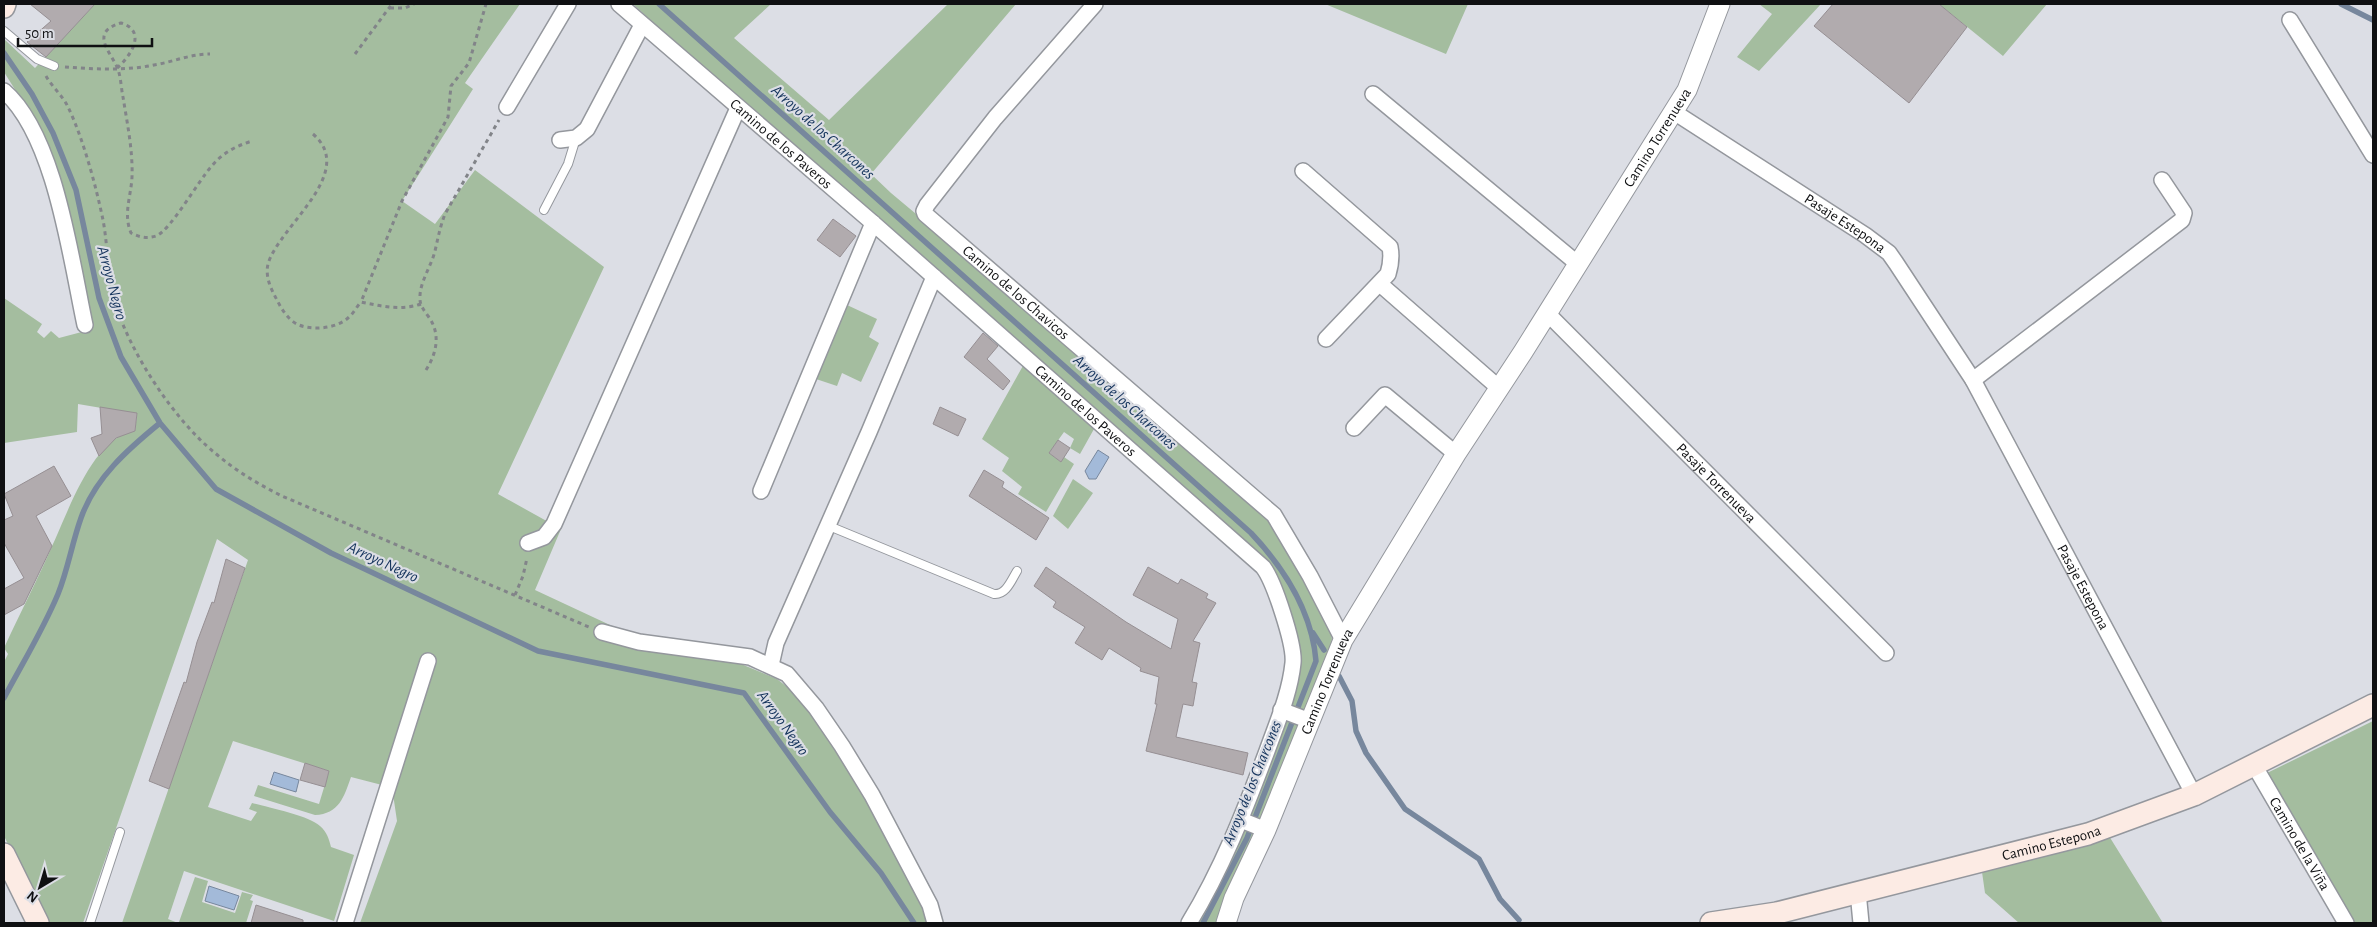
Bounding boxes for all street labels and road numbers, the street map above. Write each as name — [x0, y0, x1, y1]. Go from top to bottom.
street label: Camino Torrenueva — [1621, 86, 1694, 190]
street label: Camino de los Paveros — [727, 96, 835, 192]
street label: Pasaje Estepona — [1802, 191, 1889, 255]
street label: Camino de los Chavicos — [960, 243, 1072, 342]
street label: Camino de los Paveros — [1032, 362, 1139, 459]
street label: Pasaje Torrenueva — [1674, 440, 1759, 526]
street label: Pasaje Estepona — [2055, 542, 2112, 632]
street label: Camino Torrenueva — [1298, 626, 1356, 737]
street label: Camino de la Viña — [2267, 795, 2333, 893]
street label: Camino Estepona — [2000, 822, 2103, 863]

